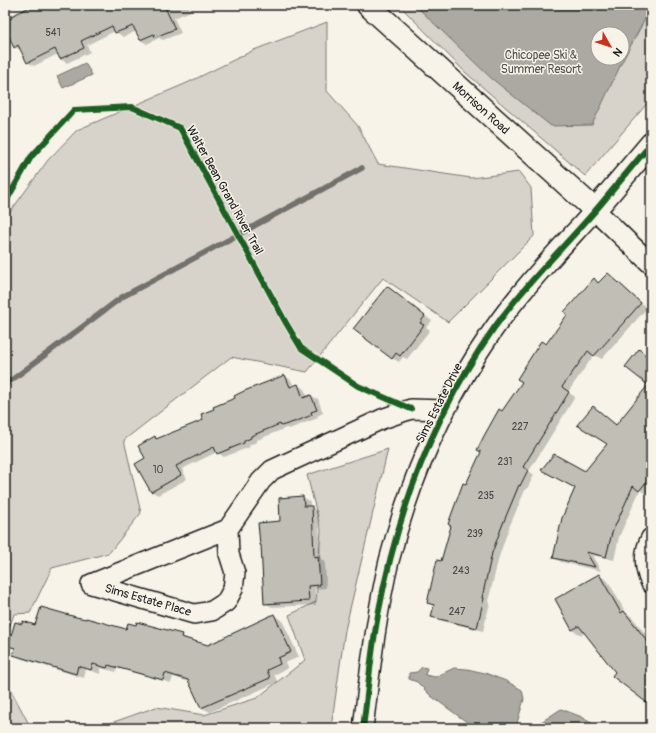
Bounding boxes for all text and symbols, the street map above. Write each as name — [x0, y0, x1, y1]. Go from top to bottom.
north arrow — [590, 26, 630, 66]
house number: 541 — [45, 27, 61, 39]
text: N — [610, 45, 625, 59]
park label: Chicopee Ski & Summer Resort — [501, 48, 581, 77]
street label: Morrison Road — [449, 79, 512, 138]
street label: Walter Bean Grand River Trail — [183, 123, 266, 257]
street label: Sims Estate Drive — [413, 361, 466, 446]
house number: 227 — [512, 421, 529, 433]
house number: 231 — [498, 456, 512, 468]
house number: 10 — [153, 464, 164, 476]
house number: 235 — [478, 490, 494, 502]
house number: 239 — [467, 528, 483, 540]
house number: 243 — [453, 565, 470, 577]
street label: Sims Estate Place — [103, 581, 193, 620]
house number: 247 — [449, 606, 466, 618]

